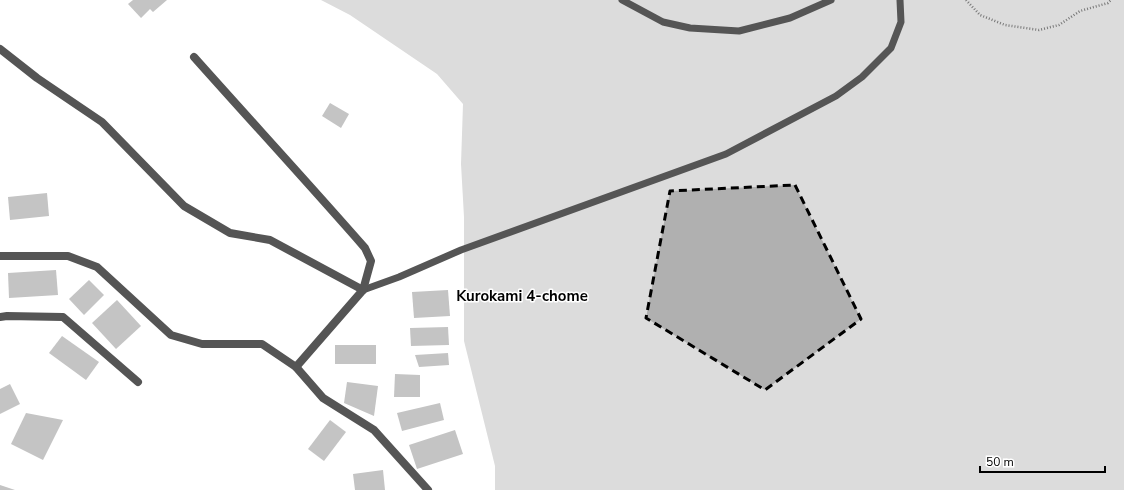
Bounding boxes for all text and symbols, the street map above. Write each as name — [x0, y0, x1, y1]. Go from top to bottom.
district label: Kurokami 4-chome — [456, 286, 588, 306]
scale bar — [980, 448, 1105, 474]
text: 50 m — [986, 454, 1014, 470]

